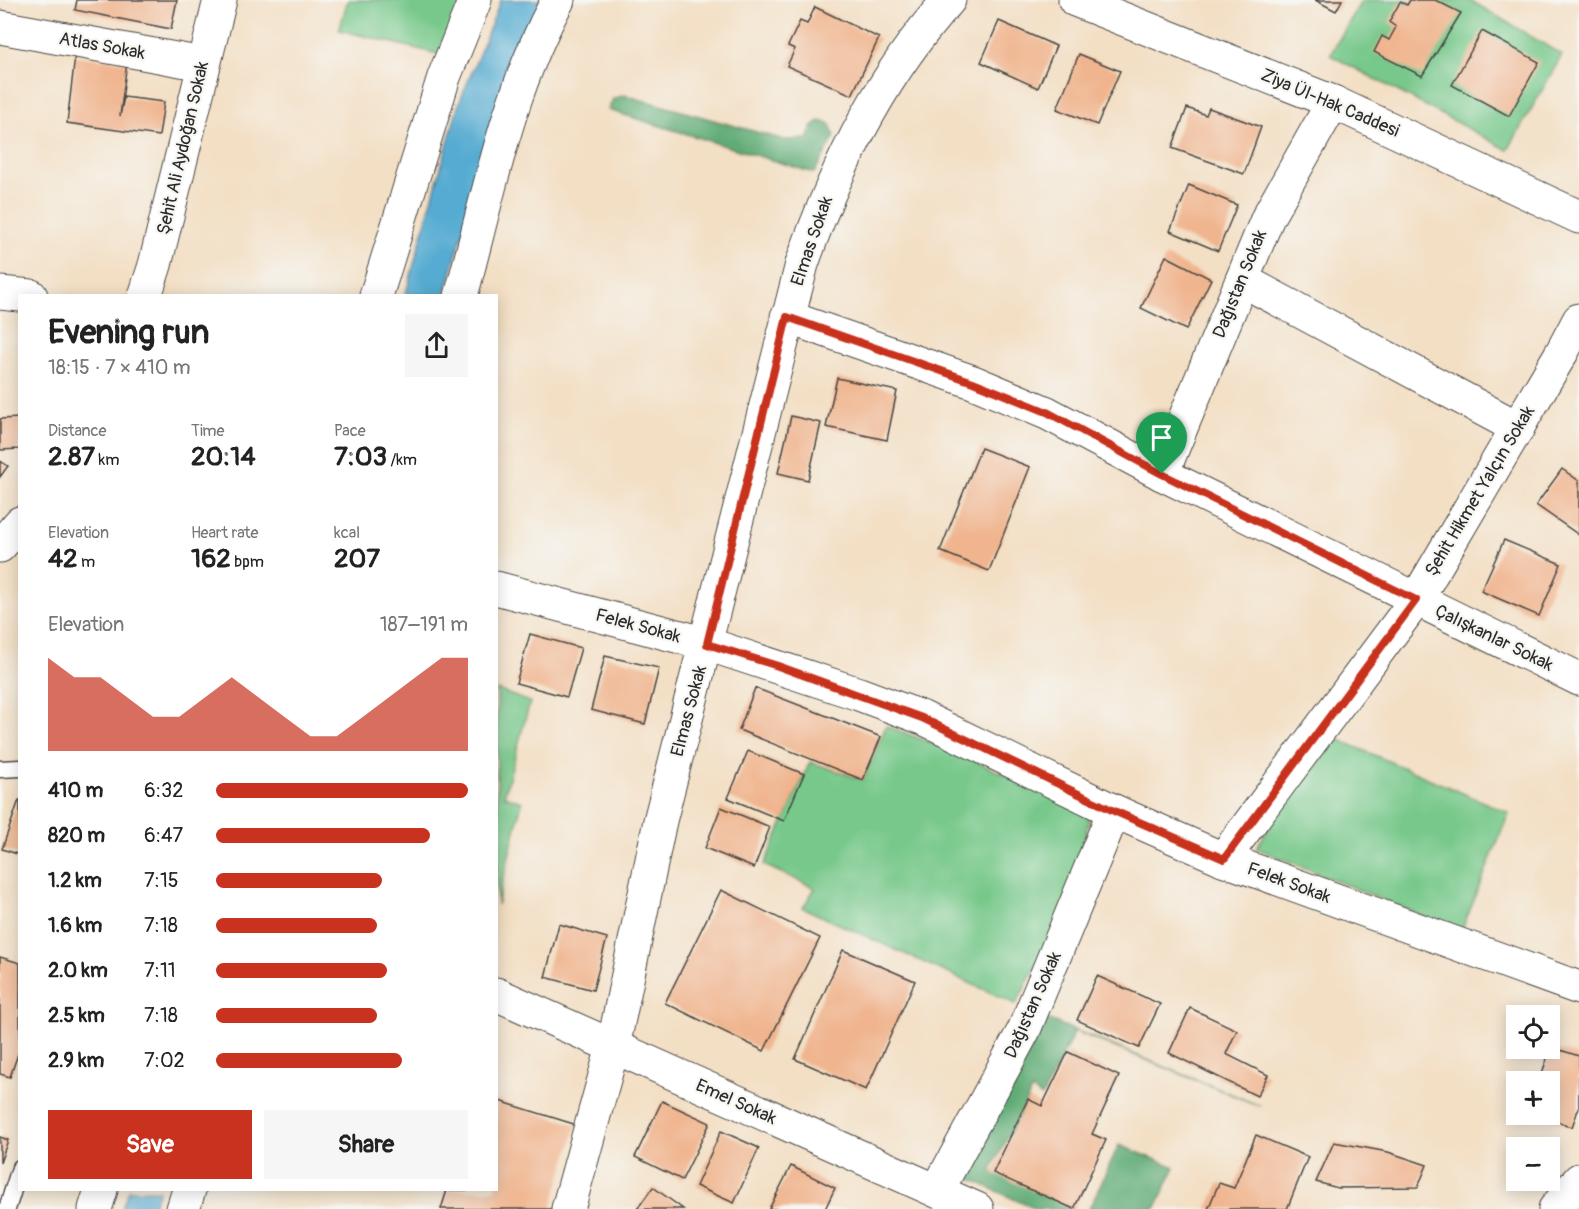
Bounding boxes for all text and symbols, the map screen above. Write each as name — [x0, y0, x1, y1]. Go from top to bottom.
street label: Atlas Sokak — [57, 27, 147, 65]
street label: Şehit Ali Aydoğan Sokak — [152, 59, 214, 237]
street label: Ziya Ül-Hak Caddesi — [1257, 63, 1403, 143]
street label: Elmas Sokak — [786, 193, 838, 289]
street label: Dağıstan Sokak — [1208, 226, 1272, 341]
text: Evening run — [48, 312, 209, 353]
button: share — [405, 314, 468, 377]
text: 18:15 · 7 × 410 m — [48, 355, 190, 380]
street label: Şehit Hikmet Yalçın Sokak — [1420, 401, 1540, 580]
pin — [1136, 412, 1187, 474]
text: Distance — [48, 421, 107, 441]
text: Time — [191, 421, 224, 441]
text: Pace — [334, 421, 366, 441]
icon: arrive — [1145, 421, 1178, 454]
text: 2.87 — [48, 441, 95, 473]
text: 20:14 — [191, 441, 255, 473]
text: 7:03 — [334, 441, 387, 473]
text: km — [95, 450, 119, 470]
text: /km — [387, 450, 417, 470]
text: Elevation — [48, 523, 109, 543]
text: Heart rate — [191, 523, 258, 543]
text: kcal — [334, 523, 360, 543]
text: 42 — [48, 543, 78, 575]
text: 162 — [191, 543, 231, 575]
text: 207 — [334, 543, 380, 575]
text: m — [78, 552, 95, 572]
text: bpm — [231, 552, 264, 572]
street label: Çalışkanlar Sokak — [1431, 599, 1557, 677]
street label: Felek Sokak — [593, 604, 684, 649]
text: Elevation — [48, 612, 124, 637]
text: 187–191 m — [380, 612, 468, 637]
street label: Elmas Sokak — [666, 662, 712, 759]
text: 410 m — [48, 778, 103, 803]
text: 6:32 — [144, 778, 183, 803]
text: 820 m — [48, 823, 105, 848]
text: 6:47 — [144, 823, 183, 848]
street label: Felek Sokak — [1244, 857, 1334, 909]
text: 1.2 km — [48, 868, 102, 893]
text: 7:15 — [144, 868, 179, 893]
text: 1.6 km — [48, 913, 102, 938]
text: 7:18 — [144, 913, 178, 938]
street label: Dağıstan Sokak — [999, 947, 1067, 1062]
text: 2.0 km — [48, 958, 108, 983]
text: 7:11 — [144, 958, 176, 983]
text: 2.5 km — [48, 1003, 105, 1028]
text: 7:18 — [144, 1003, 178, 1028]
map controls — [1506, 1005, 1560, 1191]
button: locate — [1506, 1005, 1560, 1059]
text: 2.9 km — [48, 1048, 104, 1073]
text: 7:02 — [144, 1048, 185, 1073]
button: + — [1506, 1071, 1560, 1125]
street label: Emel Sokak — [692, 1074, 780, 1130]
button: Save — [48, 1110, 252, 1179]
button: Share — [264, 1110, 468, 1179]
button: − — [1506, 1137, 1560, 1191]

